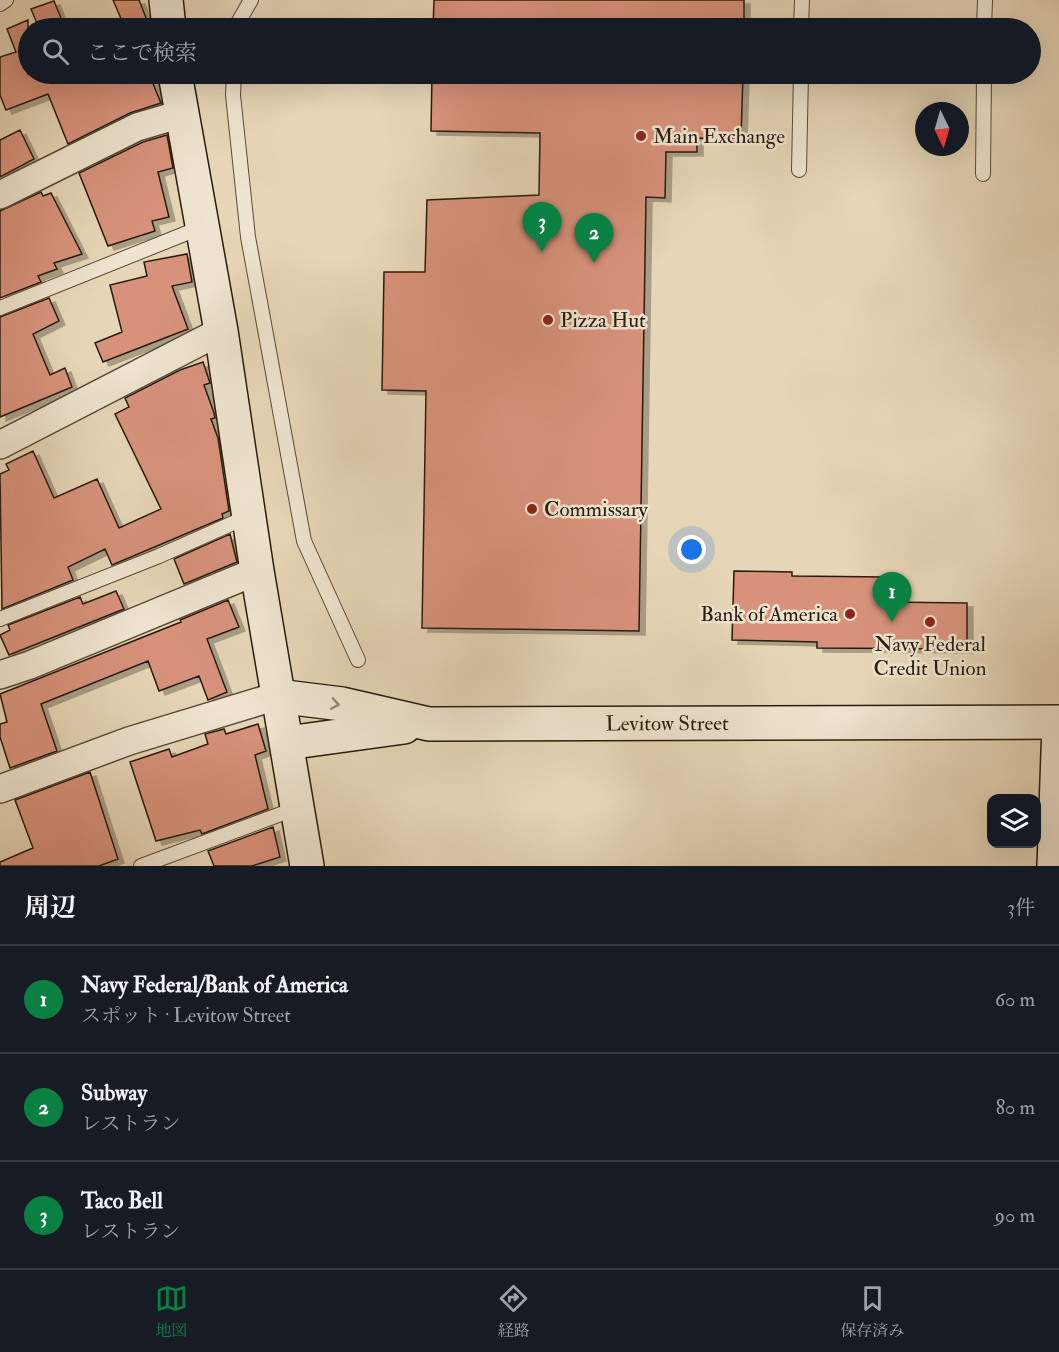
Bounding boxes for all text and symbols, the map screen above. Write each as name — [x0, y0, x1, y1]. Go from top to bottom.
search box — [18, 18, 1041, 84]
icon: search — [39, 35, 72, 68]
text: ここで検索 — [87, 39, 197, 67]
north arrow — [915, 102, 969, 156]
place label: Main Exchange — [653, 123, 785, 150]
marker: Main Exchange — [634, 129, 648, 143]
pin: 3 — [522, 202, 562, 252]
pin: 2 — [574, 214, 614, 263]
place label: Pizza Hut — [560, 307, 646, 334]
marker: Pizza Hut — [541, 313, 555, 327]
place label: Commissary — [544, 496, 649, 523]
marker: Commissary — [525, 502, 539, 516]
your location — [677, 535, 706, 564]
pin: 1 — [872, 572, 912, 622]
place label: Bank of America — [700, 601, 838, 628]
marker: Bank of America — [843, 607, 857, 621]
marker: Navy Federal Credit Union — [923, 615, 937, 629]
place label: Navy Federal Credit Union — [873, 631, 987, 682]
one-way arrow — [330, 697, 340, 709]
street label: Levitow Street — [606, 710, 729, 737]
map controls — [987, 794, 1041, 848]
button: layers — [987, 794, 1041, 848]
text: 周辺 — [24, 892, 76, 924]
text: 3件 — [1007, 895, 1035, 920]
text: Navy Federal/Bank of America — [81, 971, 348, 999]
text: 1 — [40, 987, 47, 1012]
text: 60 m — [995, 987, 1035, 1012]
text: スポット · Levitow Street — [81, 1003, 291, 1028]
text: Subway — [81, 1079, 147, 1107]
text: 2 — [38, 1095, 49, 1120]
text: 80 m — [996, 1095, 1035, 1120]
text: レストラン — [81, 1111, 180, 1136]
text: Taco Bell — [81, 1187, 163, 1215]
text: 3 — [40, 1203, 47, 1228]
text: 90 m — [995, 1203, 1035, 1228]
text: レストラン — [81, 1219, 180, 1244]
tab: 地図 — [155, 1282, 188, 1341]
tab: 経路 — [497, 1282, 530, 1341]
tab: 保存済み — [840, 1282, 904, 1341]

